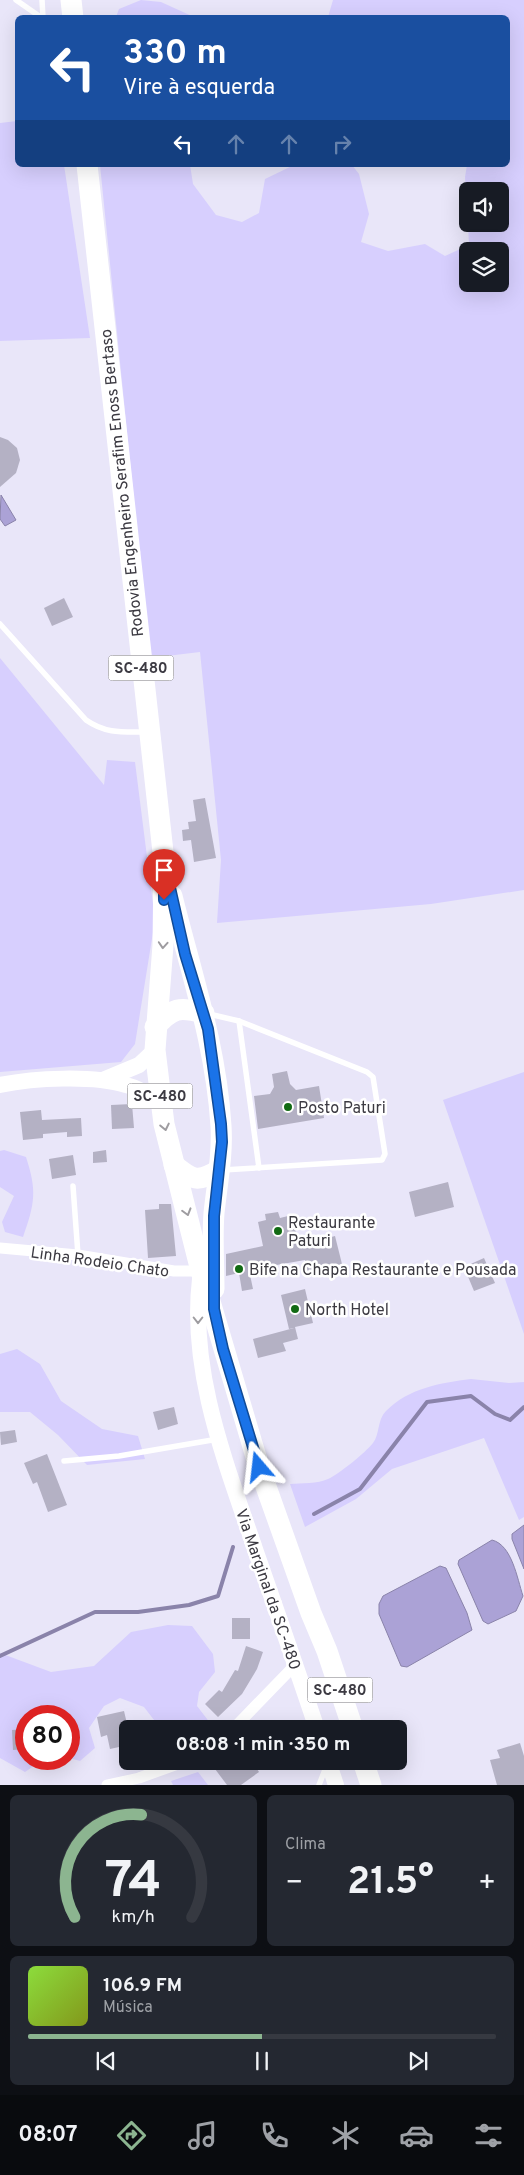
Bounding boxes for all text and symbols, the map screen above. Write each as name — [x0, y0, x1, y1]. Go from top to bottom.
text: 330 m — [123, 32, 227, 76]
icon: left — [40, 35, 105, 100]
text: Vire à esquerda — [123, 75, 275, 102]
icon: left — [169, 130, 197, 158]
icon: ahead — [222, 130, 250, 158]
icon: ahead — [275, 130, 303, 158]
icon: right — [328, 130, 356, 158]
map controls — [459, 182, 509, 292]
button: sound — [459, 182, 509, 232]
button: layers — [459, 242, 509, 292]
street label: Rodovia Engenheiro Serafim Enoss Bertaso — [97, 328, 149, 638]
road number: SC-480 — [108, 656, 174, 680]
pin — [143, 849, 185, 900]
icon: arrive — [150, 856, 178, 884]
one-way arrow — [157, 941, 168, 949]
road number: SC-480 — [128, 1084, 192, 1108]
place label: Posto Paturi — [298, 1099, 386, 1119]
marker: Posto Paturi — [282, 1101, 294, 1113]
one-way arrow — [160, 1123, 170, 1132]
one-way arrow — [182, 1207, 192, 1215]
place label: Restaurante Paturi — [288, 1214, 375, 1252]
marker: Restaurante Paturi — [272, 1225, 284, 1237]
street label: Linha Rodeio Chato — [29, 1243, 170, 1283]
place label: Bife na Chapa Restaurante e Pousada — [249, 1261, 516, 1281]
marker: Bife na Chapa Restaurante e Pousada — [233, 1263, 245, 1275]
place label: North Hotel — [305, 1301, 389, 1321]
marker: North Hotel — [289, 1303, 301, 1315]
one-way arrow — [193, 1316, 203, 1324]
position arrow — [232, 1440, 284, 1492]
street label: Via Marginal da SC-480 — [230, 1506, 304, 1673]
road number: SC-480 — [308, 1678, 372, 1702]
speed limit sign: 80 — [15, 1705, 80, 1770]
text: 08:08 · 1 min · 350 m — [176, 1733, 350, 1757]
text: Clima — [285, 1835, 326, 1855]
text: 74 — [105, 1850, 162, 1916]
text: 21.5° — [347, 1859, 434, 1908]
text: − — [285, 1866, 303, 1902]
text: + — [478, 1866, 496, 1902]
text: km/h — [112, 1906, 155, 1929]
text: 106.9 FM — [103, 1974, 182, 1998]
text: Música — [103, 1998, 153, 2018]
icon: previous — [92, 2047, 120, 2075]
icon: pause — [248, 2047, 276, 2075]
icon: next — [404, 2047, 432, 2075]
icon: directions — [114, 2118, 149, 2153]
icon: music — [185, 2118, 220, 2153]
icon: phone — [257, 2118, 292, 2153]
icon: climate — [328, 2118, 363, 2153]
icon: car — [399, 2118, 434, 2153]
icon: filters — [471, 2118, 506, 2153]
text: 08:07 — [18, 2122, 78, 2149]

